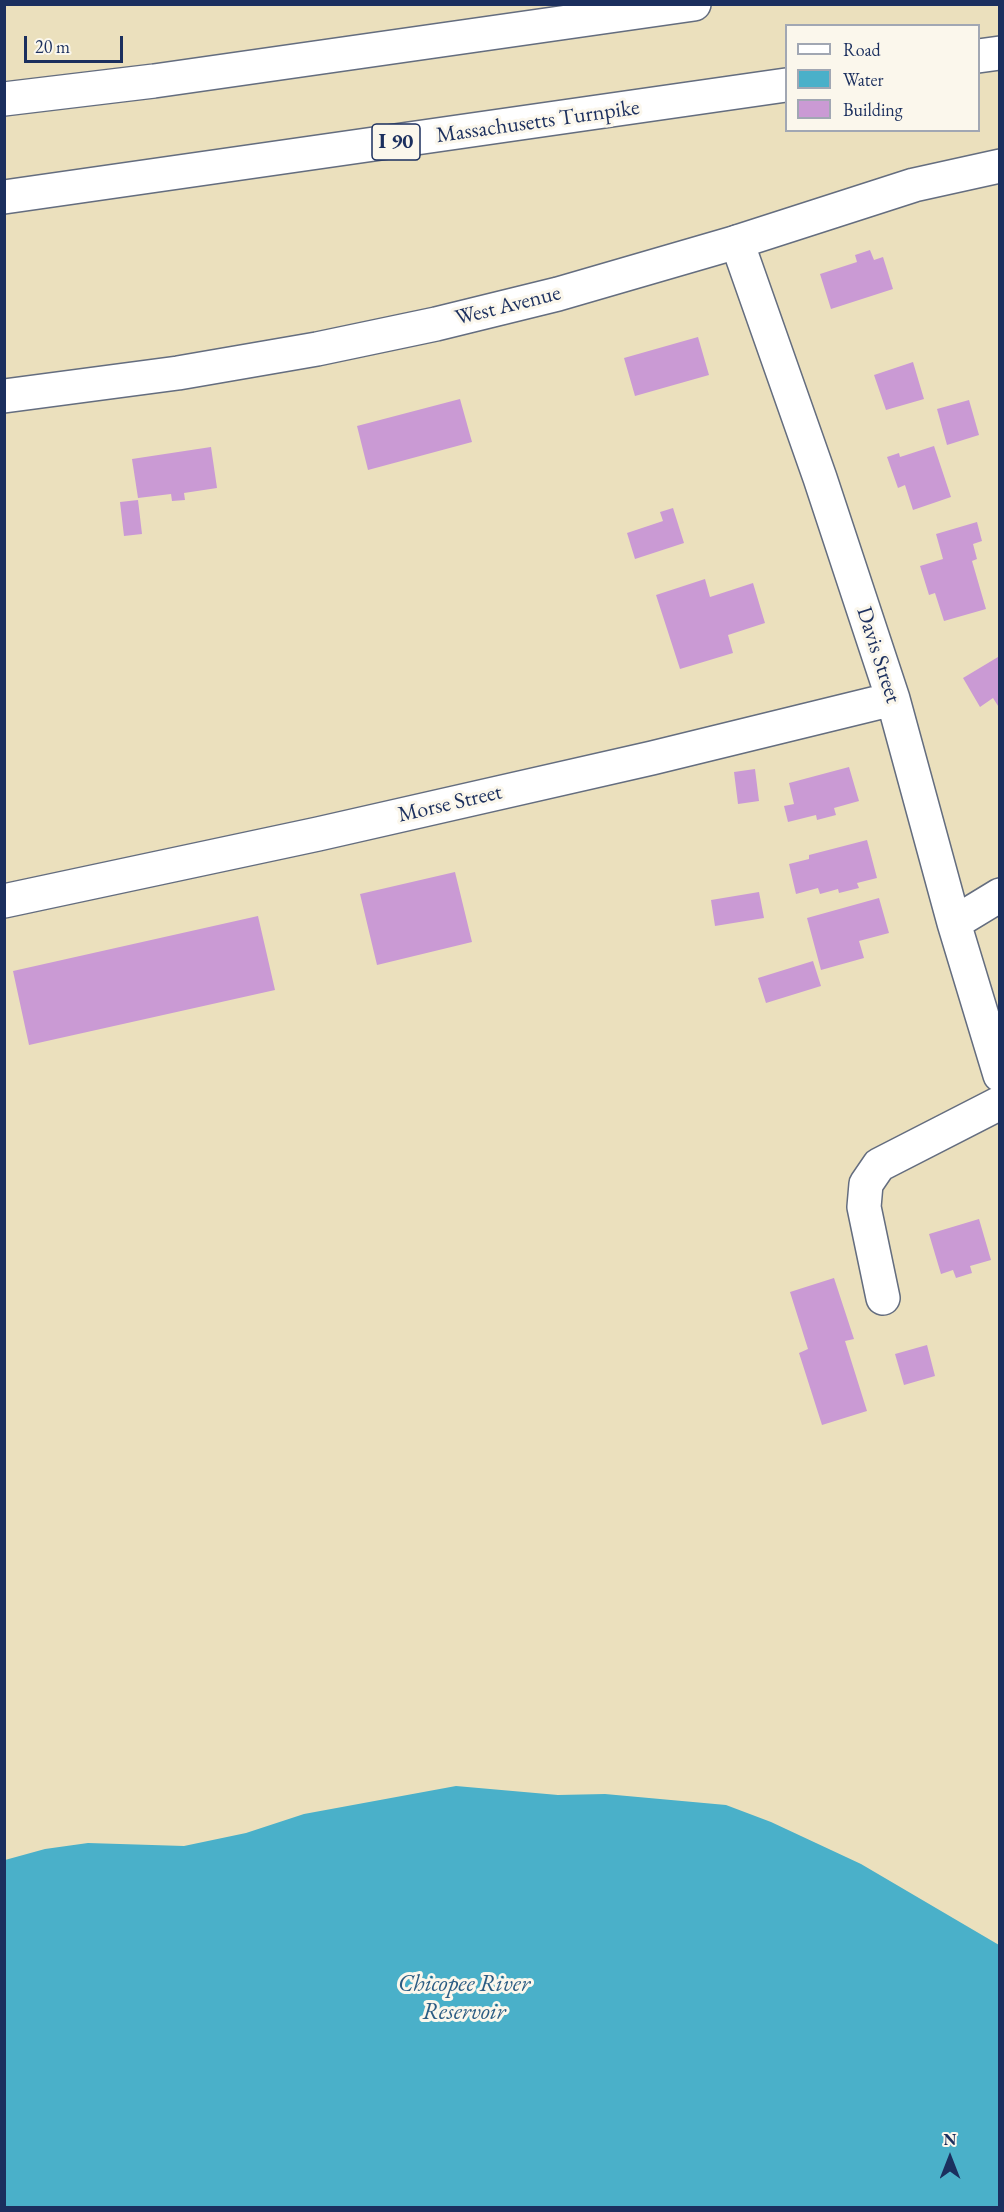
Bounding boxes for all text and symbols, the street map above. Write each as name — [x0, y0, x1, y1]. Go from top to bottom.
scale bar — [27, 24, 126, 62]
legend — [785, 24, 980, 132]
text: 20 m — [35, 35, 70, 58]
text: Road — [843, 38, 881, 61]
text: Water — [843, 68, 884, 91]
street label: Massachusetts Turnpike — [435, 95, 641, 149]
text: Building — [843, 98, 903, 121]
road number: I 90 — [372, 124, 420, 160]
street label: West Avenue — [452, 280, 564, 332]
street label: Davis Street — [850, 603, 906, 707]
street label: Morse Street — [395, 779, 505, 829]
water label: Chicopee River Reservoir — [398, 1970, 530, 2026]
north arrow — [920, 2128, 980, 2188]
text: N — [944, 2129, 956, 2150]

